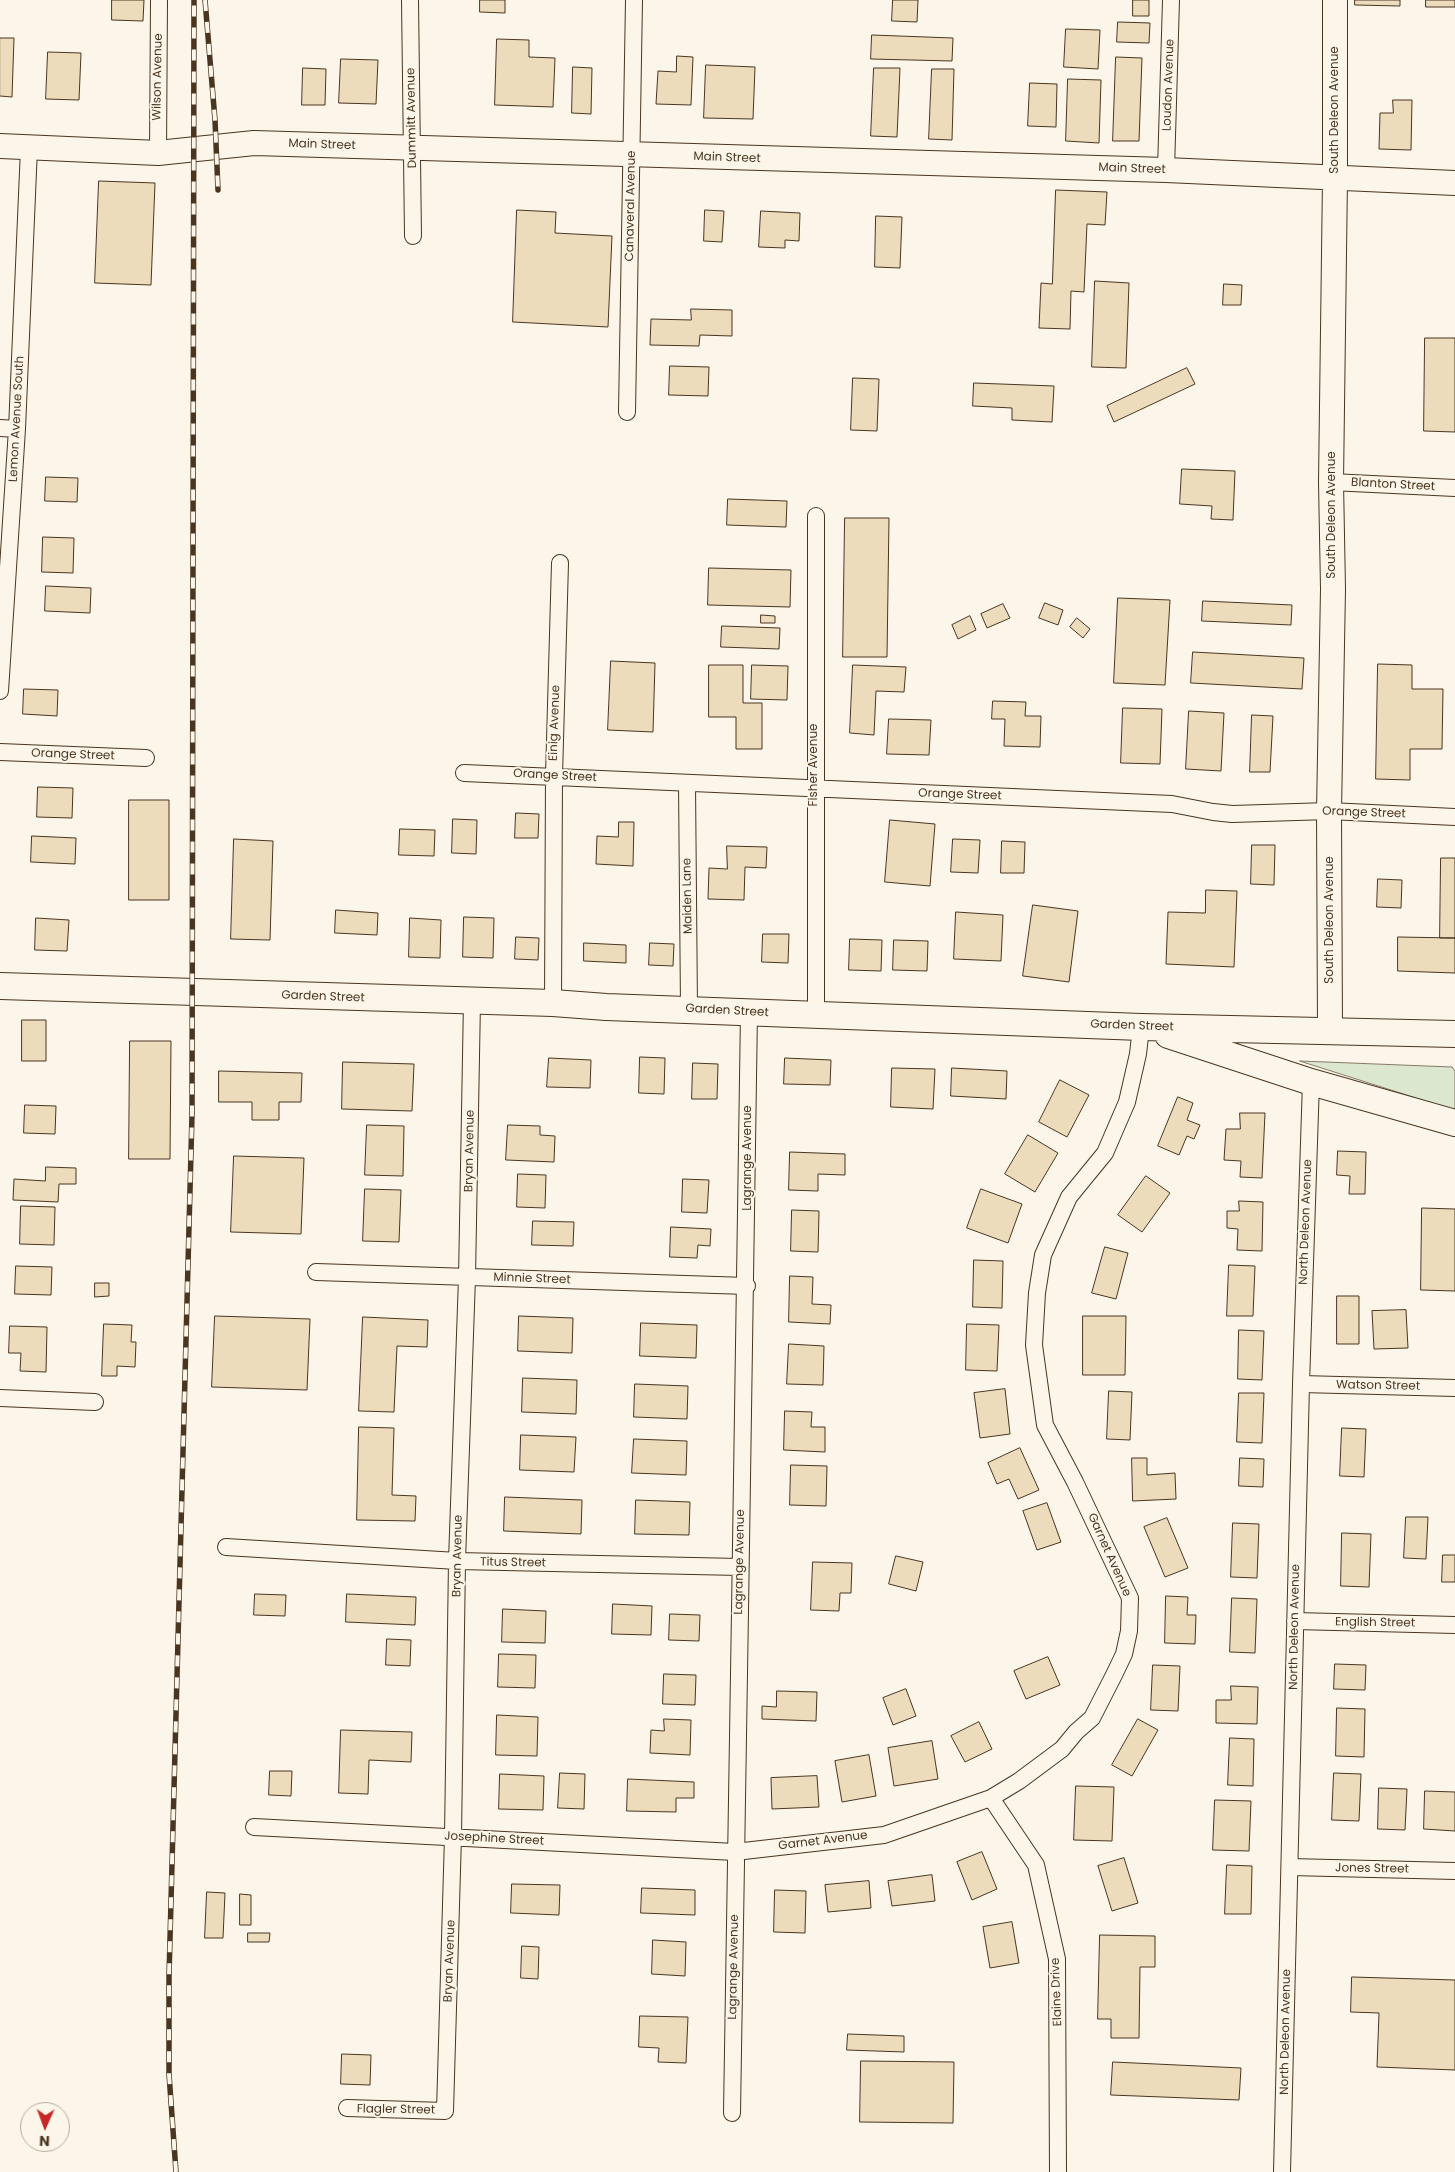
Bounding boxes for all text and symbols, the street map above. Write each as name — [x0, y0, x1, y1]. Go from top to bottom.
street label: Wilson Avenue — [150, 33, 166, 121]
street label: Loudon Avenue — [1160, 39, 1178, 131]
street label: South Deleon Avenue — [1328, 46, 1342, 174]
street label: Dummitt Avenue — [404, 67, 420, 169]
street label: Main Street — [288, 137, 356, 153]
street label: Canaveral Avenue — [623, 150, 639, 262]
street label: Main Street — [693, 150, 761, 166]
street label: Main Street — [1098, 161, 1166, 177]
street label: Lemon Avenue South — [7, 356, 27, 482]
street label: South Deleon Avenue — [1325, 451, 1339, 579]
street label: Blanton Street — [1351, 476, 1435, 494]
street label: Einig Avenue — [546, 685, 564, 761]
street label: Fisher Avenue — [807, 723, 821, 807]
street label: Orange Street — [31, 746, 115, 764]
street label: Orange Street — [513, 767, 597, 785]
street label: Orange Street — [918, 786, 1002, 804]
street label: Orange Street — [1322, 804, 1406, 822]
street label: South Deleon Avenue — [1323, 856, 1337, 984]
street label: Maiden Lane — [680, 858, 696, 934]
street label: Garden Street — [281, 988, 365, 1006]
street label: Garden Street — [685, 1002, 769, 1020]
street label: Garden Street — [1090, 1017, 1174, 1035]
street label: Lagrange Avenue — [741, 1105, 755, 1211]
street label: Bryan Avenue — [462, 1110, 478, 1192]
street label: North Deleon Avenue — [1297, 1159, 1315, 1285]
street label: Minnie Street — [493, 1270, 571, 1288]
street label: Watson Street — [1336, 1378, 1420, 1394]
street label: Lagrange Avenue — [732, 1509, 748, 1615]
street label: Garnet Avenue — [1084, 1511, 1134, 1599]
street label: Bryan Avenue — [450, 1515, 466, 1597]
street label: Titus Street — [480, 1555, 546, 1571]
street label: North Deleon Avenue — [1287, 1564, 1303, 1690]
street label: English Street — [1335, 1615, 1415, 1631]
street label: Garnet Avenue — [778, 1828, 868, 1854]
street label: Josephine Street — [444, 1829, 544, 1849]
street label: Jones Street — [1335, 1861, 1409, 1877]
street label: Lagrange Avenue — [726, 1914, 742, 2020]
street label: Bryan Avenue — [441, 1919, 459, 2003]
street label: Elaine Drive — [1049, 1957, 1065, 2027]
street label: North Deleon Avenue — [1278, 1969, 1294, 2095]
north arrow — [20, 2102, 70, 2152]
street label: Flagler Street — [357, 2102, 435, 2118]
text: N — [39, 2131, 50, 2151]

